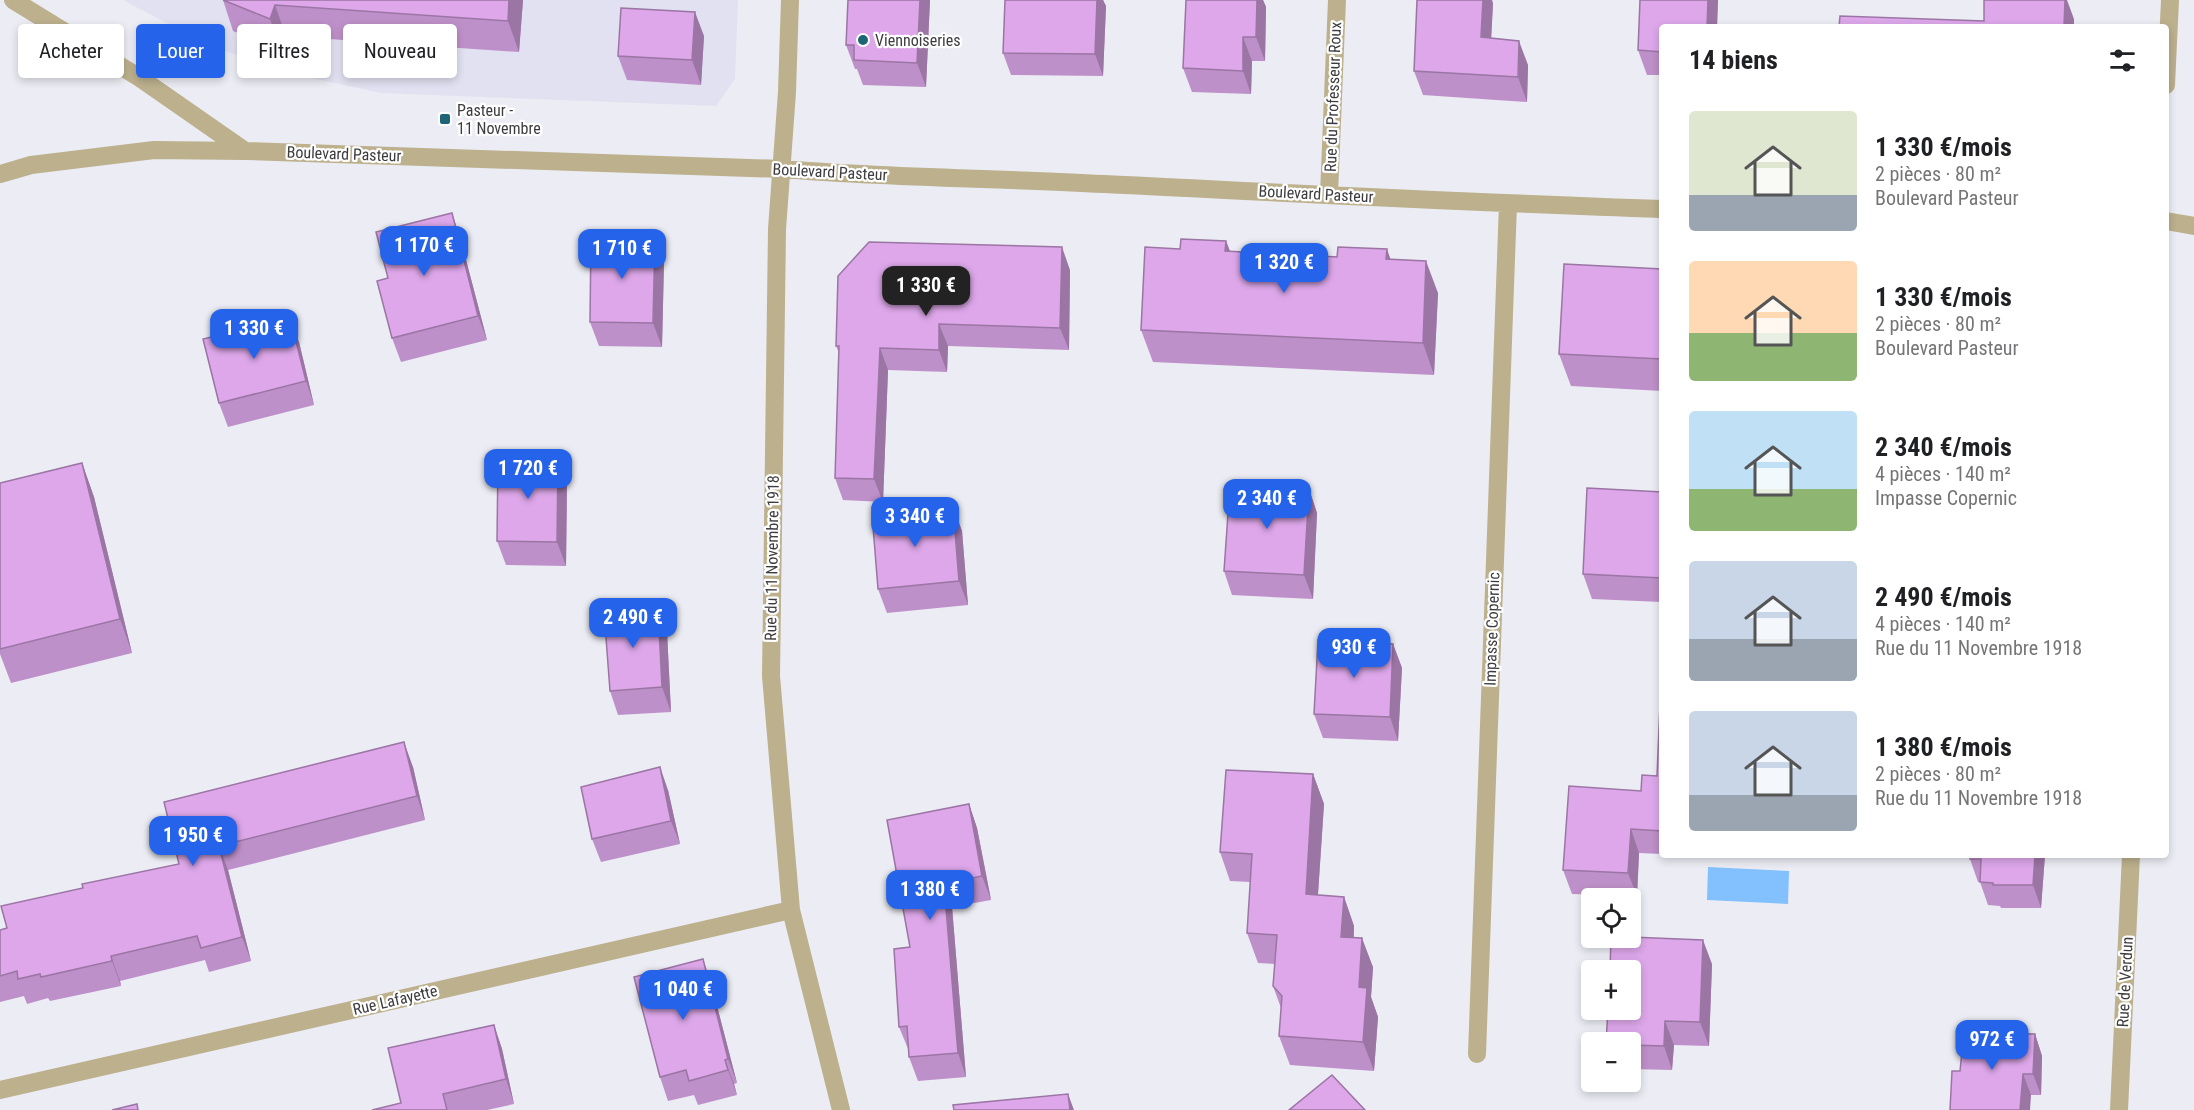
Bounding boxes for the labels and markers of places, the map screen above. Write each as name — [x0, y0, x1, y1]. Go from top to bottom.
place label: Viennoiseries — [875, 31, 960, 50]
marker: Viennoiseries — [856, 33, 870, 47]
place label: Pasteur - 11 Novembre — [457, 101, 541, 138]
marker: Pasteur - 11 Novembre — [438, 112, 452, 126]
pin: 1 170 € — [369, 226, 479, 277]
pin: 1 710 € — [567, 229, 677, 280]
pin: 1 320 € — [1229, 243, 1339, 294]
pin: 1 330 € — [871, 266, 981, 317]
pin: 1 330 € — [199, 309, 309, 360]
pin: 1 720 € — [473, 449, 583, 500]
pin: 2 340 € — [1212, 479, 1322, 530]
pin: 3 340 € — [860, 497, 970, 548]
pin: 2 490 € — [578, 598, 688, 649]
pin: 930 € — [1312, 628, 1396, 679]
pin: 1 950 € — [138, 816, 248, 867]
pin: 1 380 € — [875, 870, 985, 921]
pin: 1 040 € — [628, 970, 738, 1021]
pin: 972 € — [1950, 1020, 2034, 1071]

